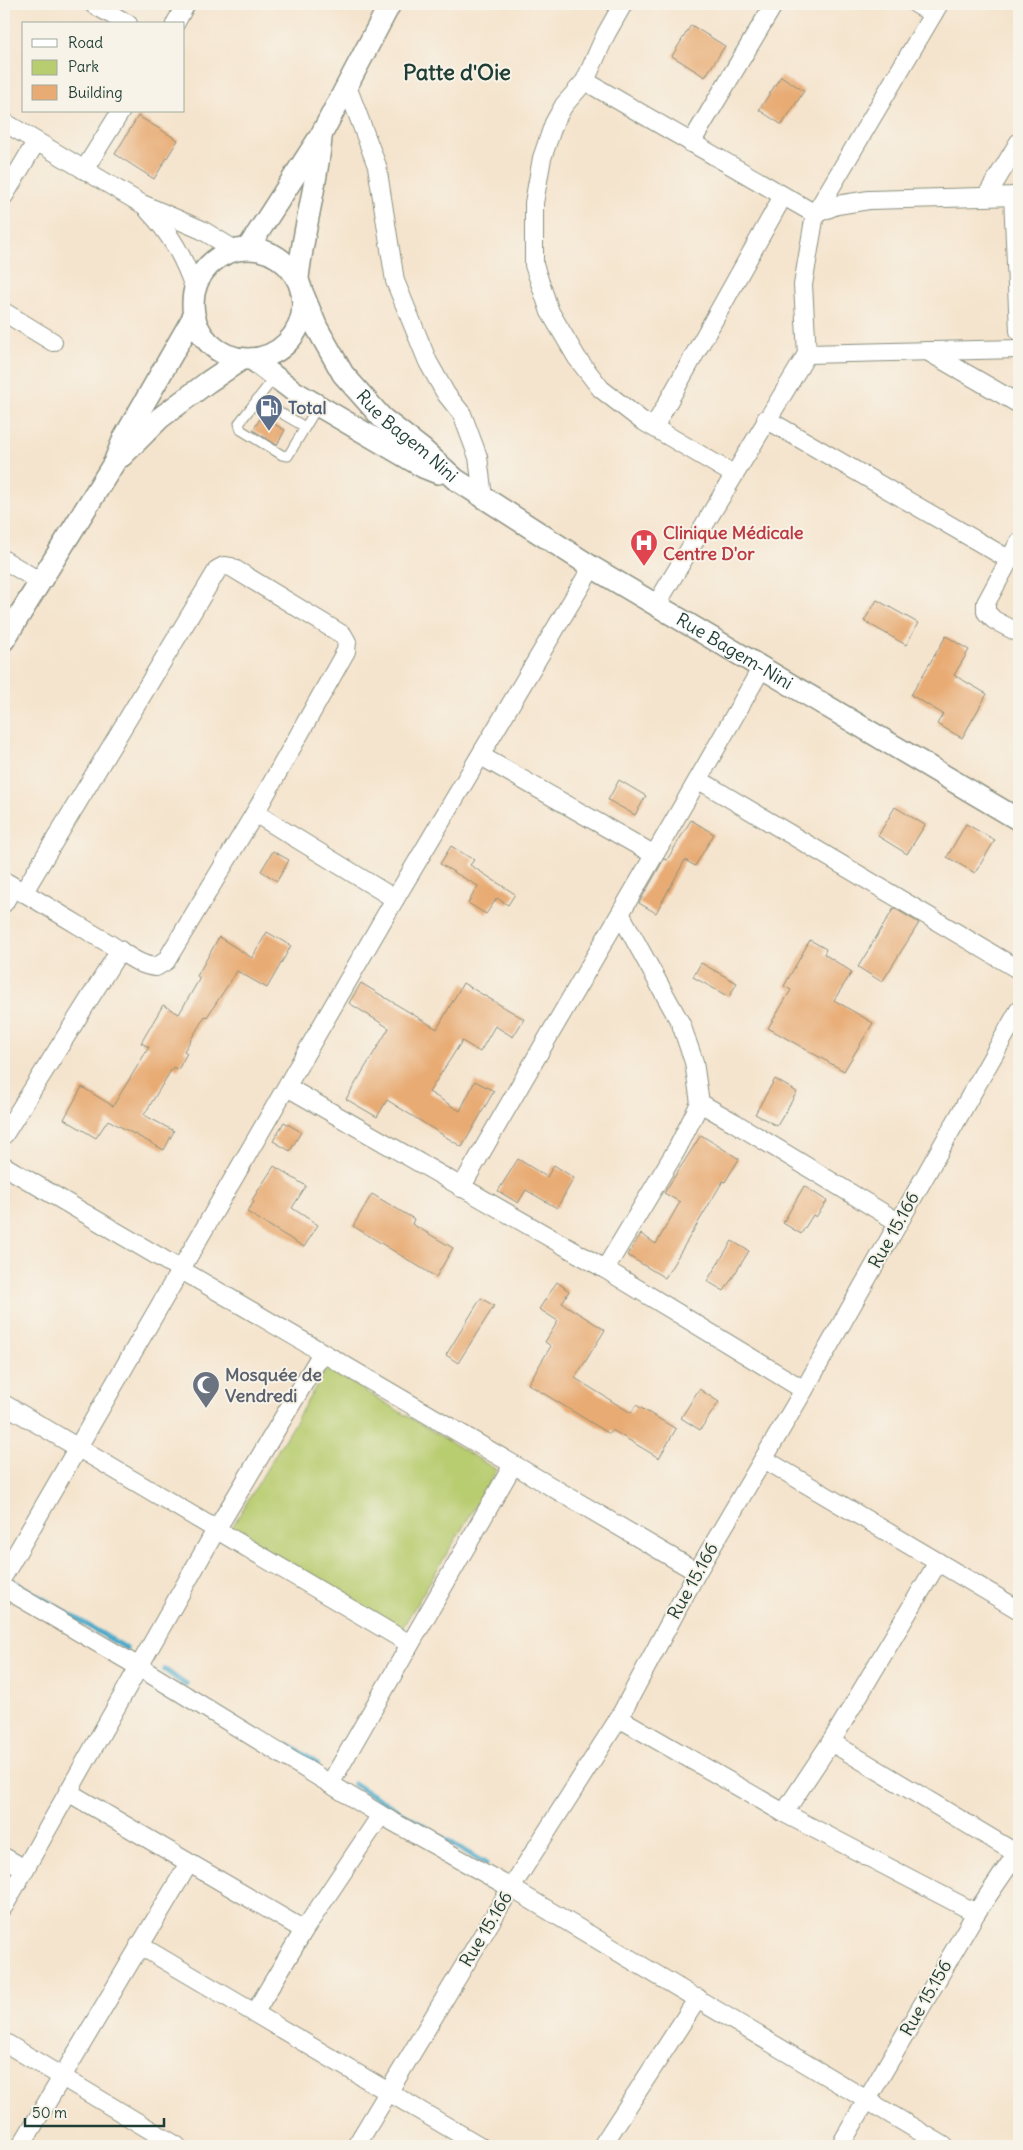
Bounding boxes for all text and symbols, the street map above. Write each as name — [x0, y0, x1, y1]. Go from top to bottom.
legend — [22, 22, 185, 112]
text: Road — [68, 33, 103, 52]
text: Park — [68, 57, 99, 76]
district label: Patte d'Oie — [403, 58, 511, 86]
text: Building — [68, 83, 123, 102]
street label: Rue Bagem Nini — [351, 385, 463, 487]
fuel station icon: Total — [254, 393, 284, 432]
place label: Total — [288, 396, 327, 419]
place label: Clinique Médicale Centre D'or — [663, 521, 804, 565]
hospital icon: Clinique Médicale Centre D'or — [629, 528, 659, 567]
street label: Rue Bagem-Nini — [672, 607, 797, 694]
street label: Rue 15.166 — [863, 1187, 924, 1272]
place label: Mosquée de Vendredi — [225, 1363, 322, 1407]
mosque icon: Mosquée de Vendredi — [191, 1370, 221, 1409]
street label: Rue 15.166 — [662, 1538, 723, 1623]
street label: Rue 15.166 — [454, 1887, 517, 1971]
street label: Rue 15.156 — [895, 1956, 957, 2040]
scale bar — [25, 2095, 164, 2127]
text: 50 m — [32, 2103, 67, 2122]

